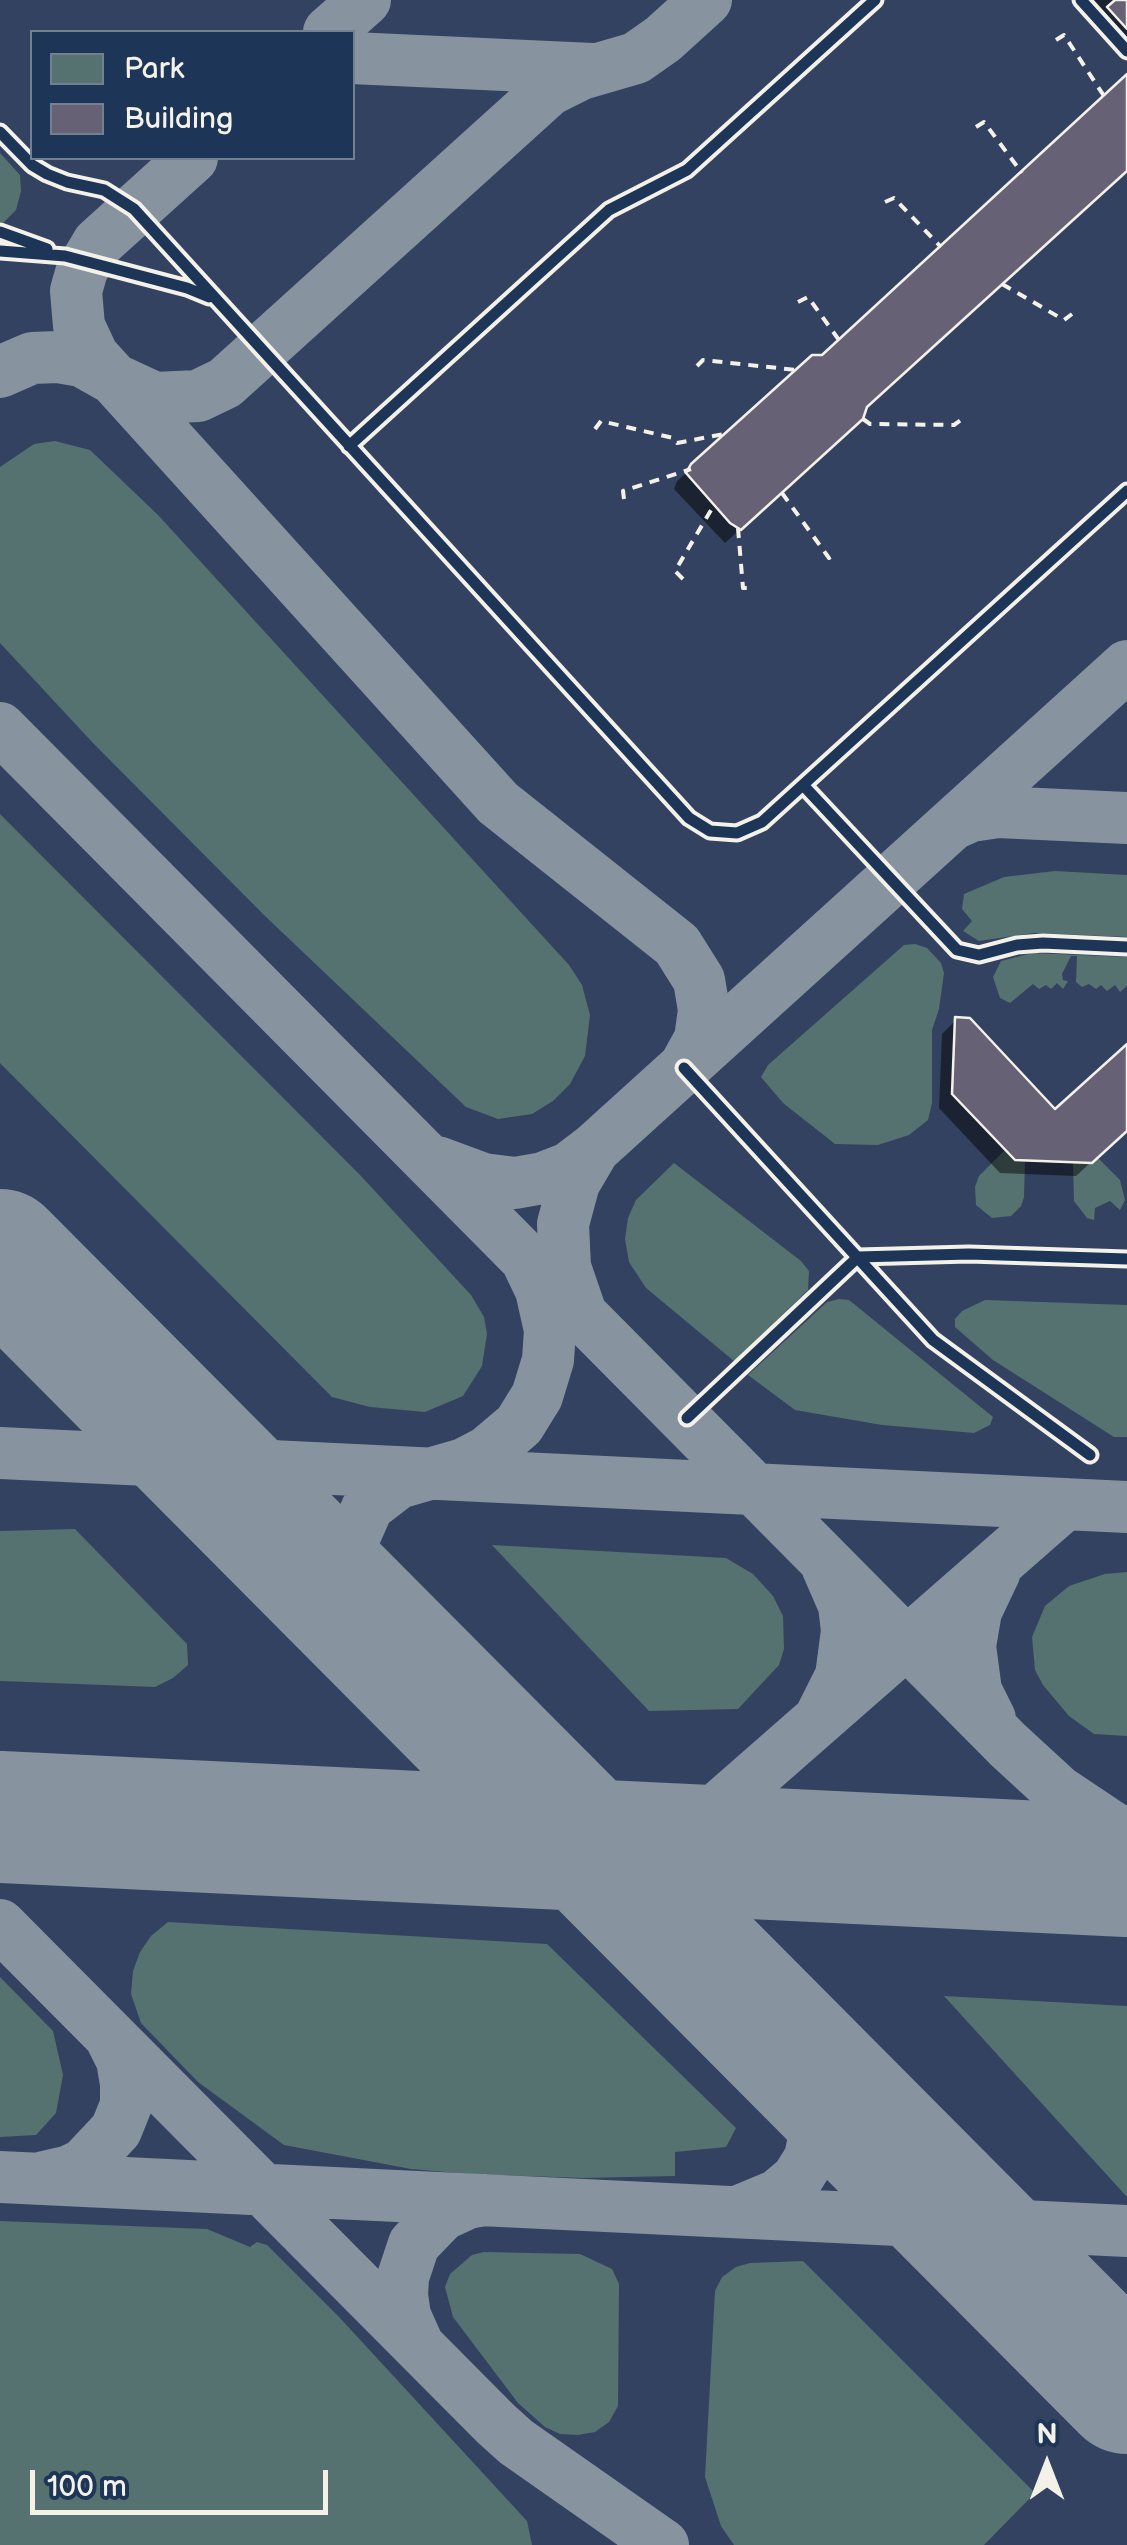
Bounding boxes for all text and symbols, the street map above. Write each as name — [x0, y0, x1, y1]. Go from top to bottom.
legend — [30, 30, 355, 160]
text: Park — [124, 51, 184, 87]
text: Building — [124, 101, 233, 137]
north arrow — [997, 2415, 1097, 2515]
text: N — [1036, 2418, 1058, 2451]
scale bar — [35, 2450, 332, 2512]
text: 100 m — [47, 2469, 127, 2505]

